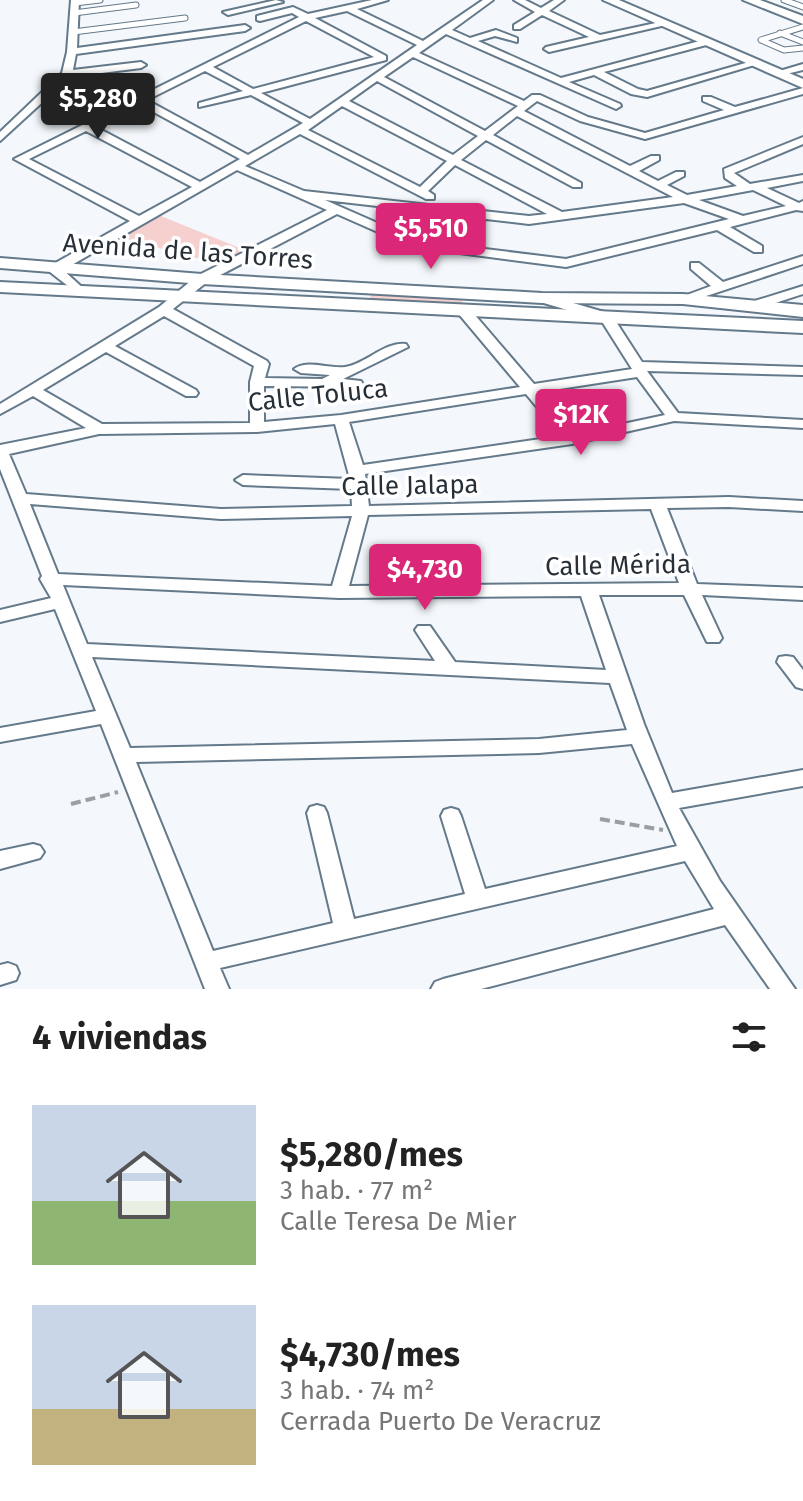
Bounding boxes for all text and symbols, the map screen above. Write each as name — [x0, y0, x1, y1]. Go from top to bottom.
pin: $5,280 — [33, 73, 163, 141]
text: $5,280 — [59, 83, 137, 114]
pin: $5,510 — [366, 203, 496, 271]
text: $5,510 — [394, 213, 468, 244]
street label: Avenida de las Torres — [62, 227, 314, 276]
street label: Calle Toluca — [247, 373, 390, 418]
pin: $12K — [534, 389, 628, 457]
text: $12K — [553, 399, 609, 430]
street label: Calle Jalapa — [341, 469, 479, 502]
pin: $4,730 — [360, 544, 490, 612]
street label: Calle Mérida — [545, 549, 691, 582]
text: $4,730 — [387, 554, 463, 585]
icon: filters — [727, 1015, 771, 1059]
text: 4 viviendas — [32, 1017, 207, 1058]
text: $5,280/mes — [280, 1134, 463, 1175]
icon: home — [96, 1137, 192, 1233]
text: 3 hab. · 77 m² — [280, 1175, 433, 1206]
text: Calle Teresa De Mier — [280, 1206, 516, 1237]
text: $4,730/mes — [280, 1334, 460, 1375]
icon: home — [96, 1337, 192, 1433]
text: 3 hab. · 74 m² — [280, 1375, 434, 1406]
text: Cerrada Puerto De Veracruz — [280, 1406, 601, 1437]

